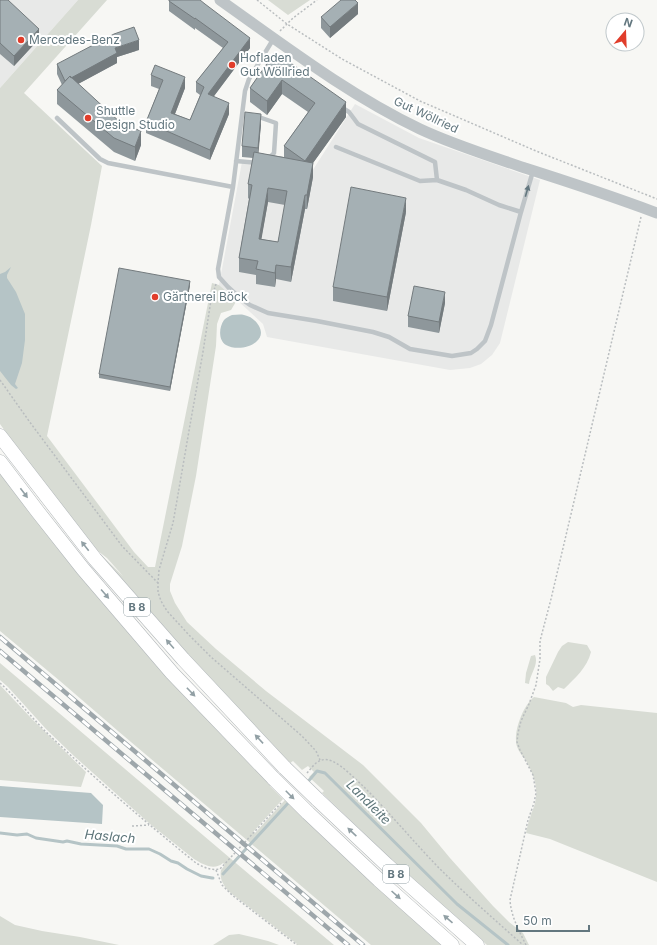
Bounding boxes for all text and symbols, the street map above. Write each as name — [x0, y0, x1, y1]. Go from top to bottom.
north arrow — [605, 12, 645, 52]
text: N — [622, 15, 635, 31]
place label: Mercedes-Benz — [29, 32, 120, 47]
marker: Mercedes-Benz — [16, 35, 26, 45]
place label: Hofladen Gut Wöllried — [240, 50, 310, 79]
marker: Hofladen Gut Wöllried — [227, 60, 237, 70]
street label: Gut Wöllried — [392, 93, 461, 136]
place label: Shuttle Design Studio — [96, 103, 175, 132]
marker: Shuttle Design Studio — [83, 113, 93, 123]
one-way arrow — [524, 185, 530, 197]
place label: Gärtnerei Böck — [163, 289, 248, 304]
marker: Gärtnerei Böck — [150, 292, 160, 302]
one-way arrow — [19, 488, 28, 499]
one-way arrow — [81, 540, 89, 551]
one-way arrow — [100, 590, 109, 599]
road number: B 8 — [124, 598, 150, 616]
one-way arrow — [165, 639, 174, 649]
one-way arrow — [186, 687, 196, 697]
one-way arrow — [254, 734, 263, 744]
water label: Landleite — [343, 776, 395, 828]
one-way arrow — [285, 790, 295, 800]
water label: Haslach — [84, 826, 136, 846]
one-way arrow — [347, 827, 357, 837]
road number: B 8 — [383, 865, 409, 883]
one-way arrow — [391, 891, 402, 900]
scale bar — [517, 907, 589, 933]
text: 50 m — [523, 913, 552, 928]
one-way arrow — [443, 915, 453, 924]

